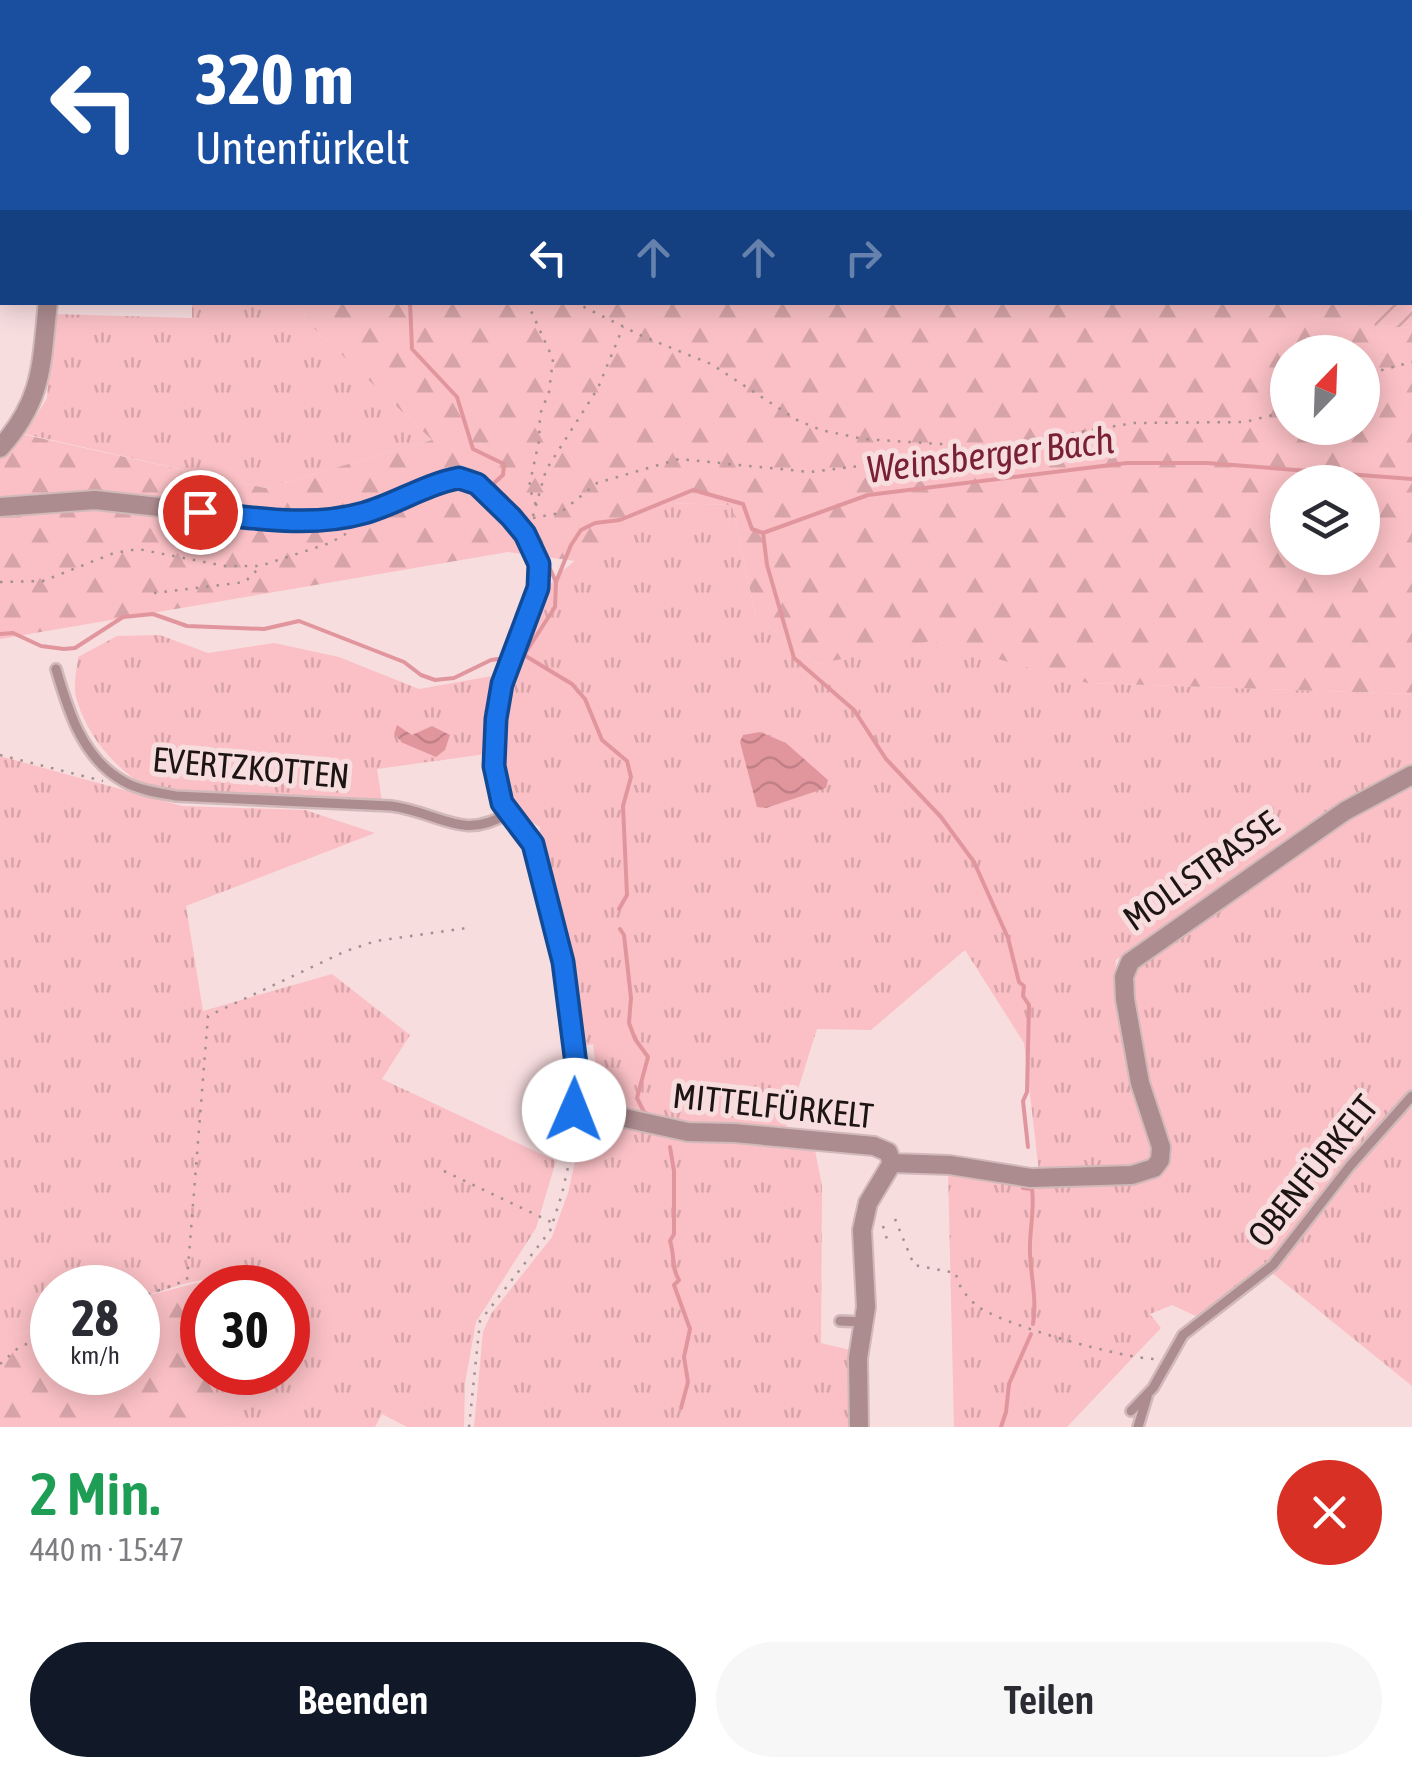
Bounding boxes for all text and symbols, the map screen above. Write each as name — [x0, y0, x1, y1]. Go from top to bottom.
text: 320 m — [195, 39, 354, 119]
icon: left — [30, 40, 160, 170]
text: Untenfürkelt — [195, 122, 410, 174]
icon: left — [521, 230, 576, 285]
icon: ahead — [626, 230, 681, 285]
icon: ahead — [731, 230, 786, 285]
icon: right — [836, 230, 891, 285]
north arrow — [1270, 335, 1380, 445]
map controls — [1270, 335, 1380, 575]
water label: Weinsberger Bach — [864, 418, 1116, 491]
button: layers — [1270, 465, 1380, 575]
pin — [158, 470, 243, 555]
icon: arrive — [173, 485, 228, 540]
street label: EVERTZKOTTEN — [151, 738, 351, 796]
street label: MOLLSTRASSE — [1115, 802, 1286, 938]
position arrow — [522, 1058, 626, 1162]
street label: MITTELFÜRKELT — [671, 1075, 875, 1135]
street label: OBENFÜRKELT — [1239, 1087, 1385, 1254]
speed limit sign: 30 — [180, 1265, 310, 1395]
text: 28 — [71, 1289, 118, 1347]
text: km/h — [70, 1341, 120, 1369]
text: 2 Min. — [30, 1459, 160, 1528]
button: close — [1277, 1460, 1382, 1565]
text: 440 m · 15:47 — [30, 1531, 184, 1568]
button: Beenden — [30, 1642, 696, 1757]
button: Teilen — [716, 1642, 1382, 1757]

